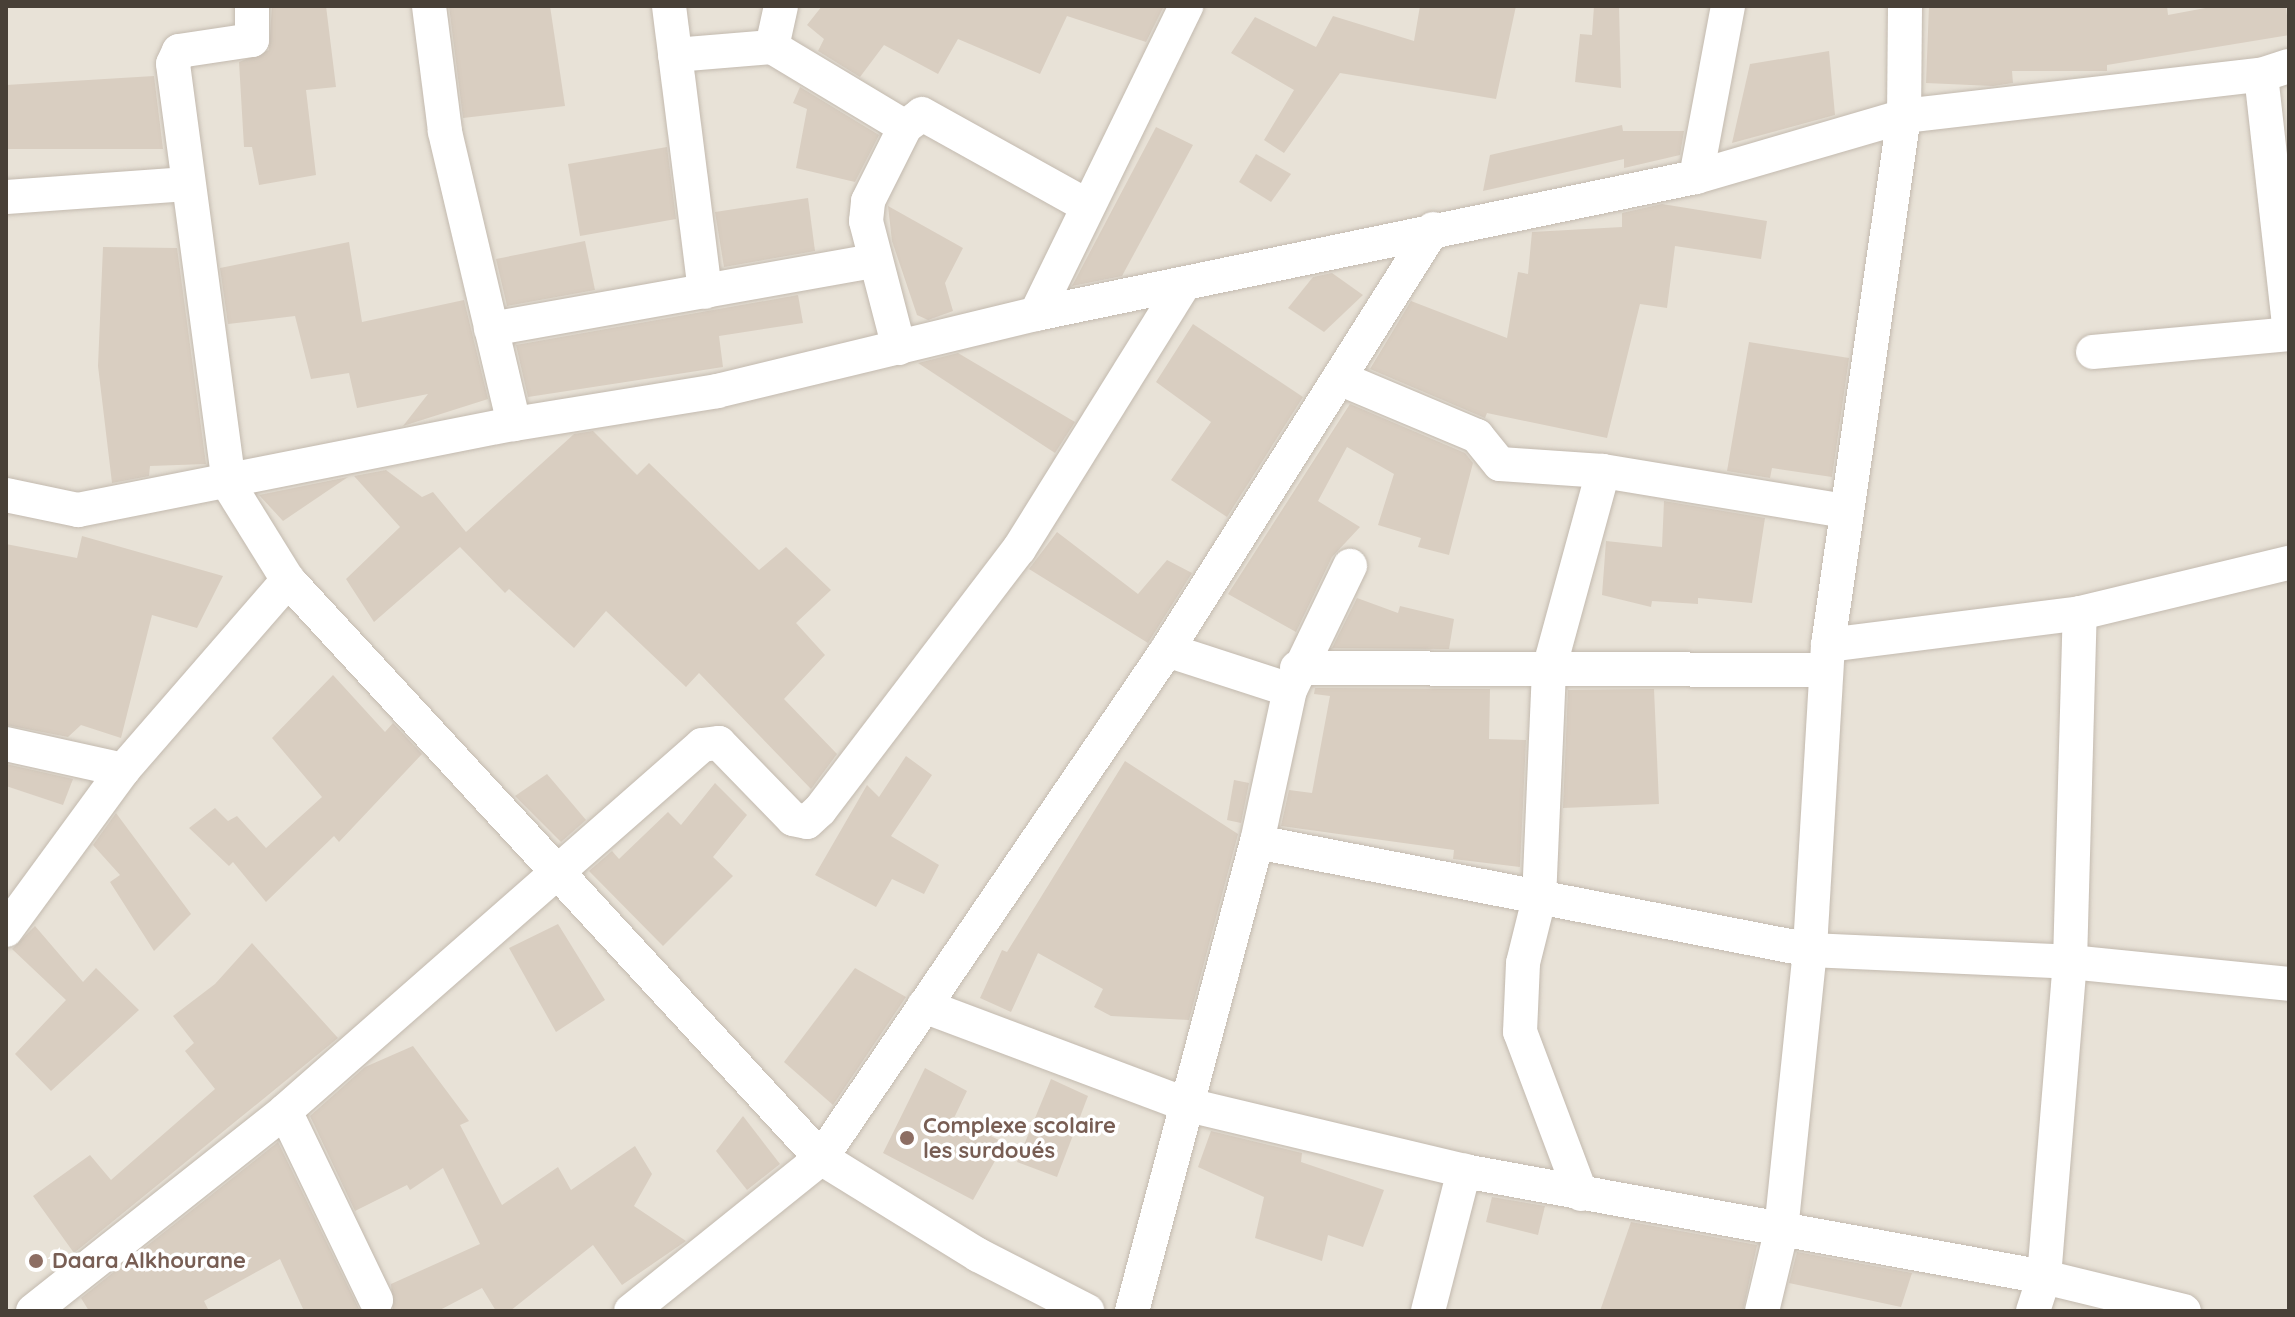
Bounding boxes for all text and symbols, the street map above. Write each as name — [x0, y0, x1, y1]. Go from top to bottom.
place label: Complexe scolaire les surdoués — [923, 1112, 1116, 1164]
marker: Complexe scolaire les surdoués — [898, 1129, 916, 1147]
place label: Daara Alkhourane — [52, 1248, 246, 1274]
marker: Daara Alkhourane — [27, 1252, 45, 1270]

